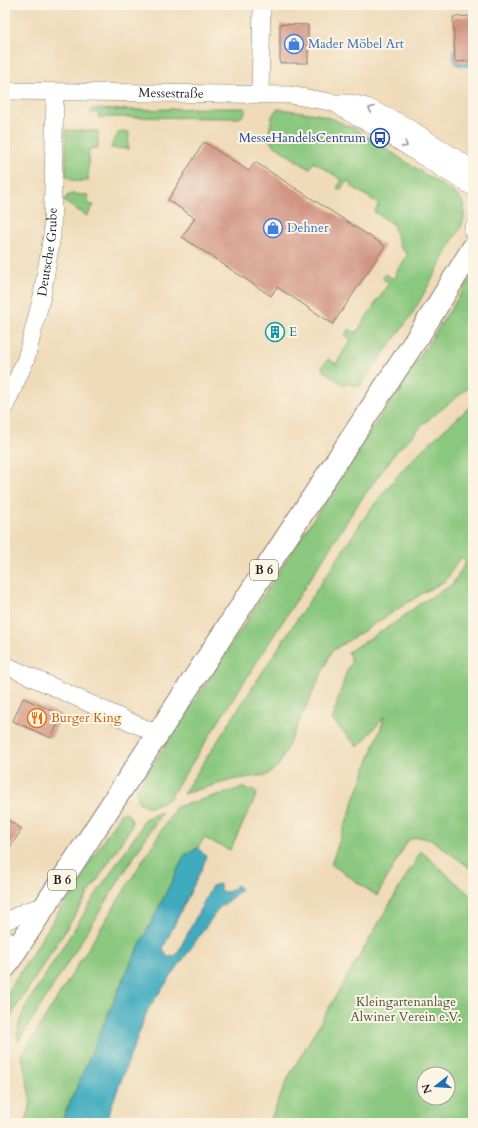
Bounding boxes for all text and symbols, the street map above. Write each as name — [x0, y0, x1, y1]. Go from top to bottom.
shop icon: Mader Möbel Art — [283, 33, 305, 55]
place label: Mader Möbel Art — [308, 35, 404, 53]
street label: Messestraße — [138, 84, 204, 103]
one-way arrow — [368, 106, 375, 114]
bus stop icon: MesseHandelsCentrum — [369, 127, 391, 149]
place label: MesseHandelsCentrum — [239, 129, 366, 147]
one-way arrow — [401, 140, 408, 147]
street label: Deutsche Grube — [33, 207, 62, 298]
shop icon: Dehner — [262, 217, 284, 239]
place label: Dehner — [287, 219, 329, 237]
building icon: E — [264, 321, 286, 343]
place label: E — [289, 323, 297, 341]
road number: B 6 — [250, 560, 278, 580]
restaurant icon: Burger King — [26, 707, 48, 729]
place label: Burger King — [51, 709, 122, 727]
road number: B 6 — [48, 870, 76, 890]
park label: Kleingartenanlage Alwiner Verein e.V. — [351, 993, 461, 1026]
north arrow — [416, 1066, 456, 1106]
text: N — [418, 1082, 435, 1096]

